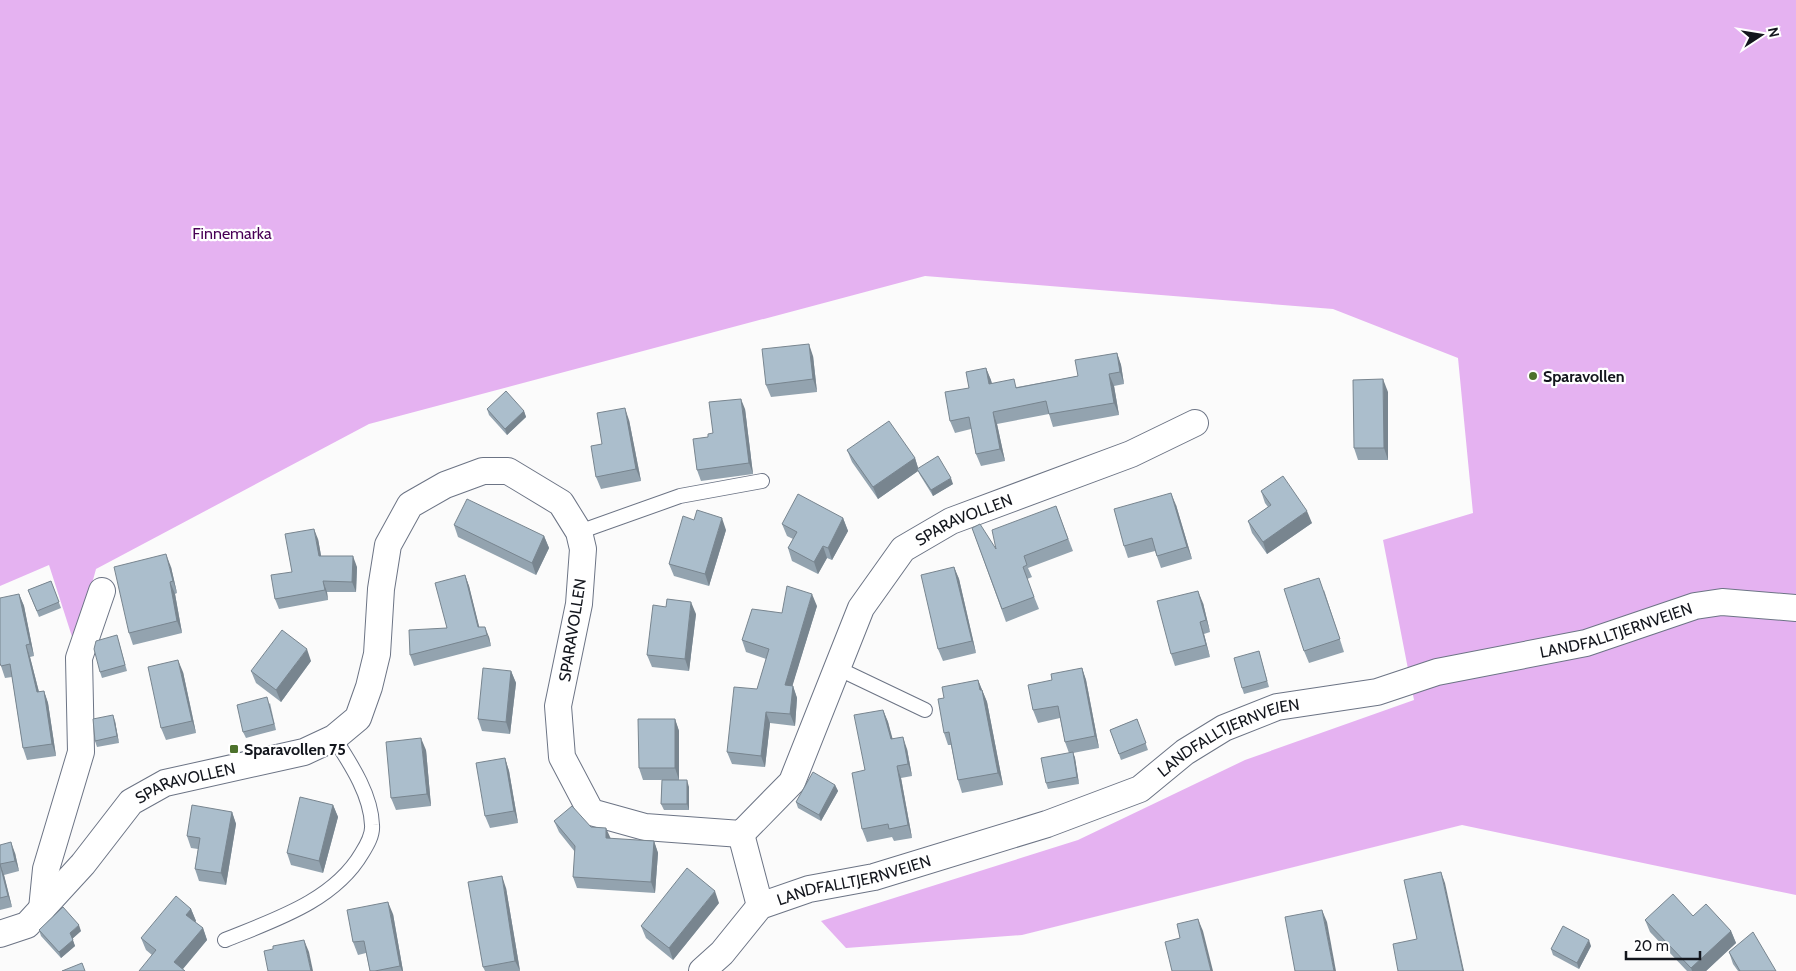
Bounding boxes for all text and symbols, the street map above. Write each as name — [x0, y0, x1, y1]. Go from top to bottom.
north arrow — [1736, 10, 1786, 60]
text: N — [1764, 26, 1784, 39]
park label: Finnemarka — [192, 224, 272, 243]
place label: Sparavollen — [1543, 367, 1625, 386]
marker: Sparavollen — [1527, 370, 1539, 382]
street label: SPARAVOLLEN — [912, 490, 1015, 550]
street label: SPARAVOLLEN — [555, 577, 590, 683]
street label: LANDFALLTJERNVEIEN — [1538, 599, 1695, 662]
street label: LANDFALLTJERNVEIEN — [1154, 695, 1301, 781]
place label: Sparavollen 75 — [244, 740, 346, 759]
marker: Sparavollen 75 — [228, 743, 240, 755]
street label: SPARAVOLLEN — [132, 759, 237, 808]
street label: LANDFALLTJERNVEIEN — [774, 851, 933, 909]
scale bar — [1626, 928, 1700, 960]
text: 20 m — [1634, 937, 1669, 955]

